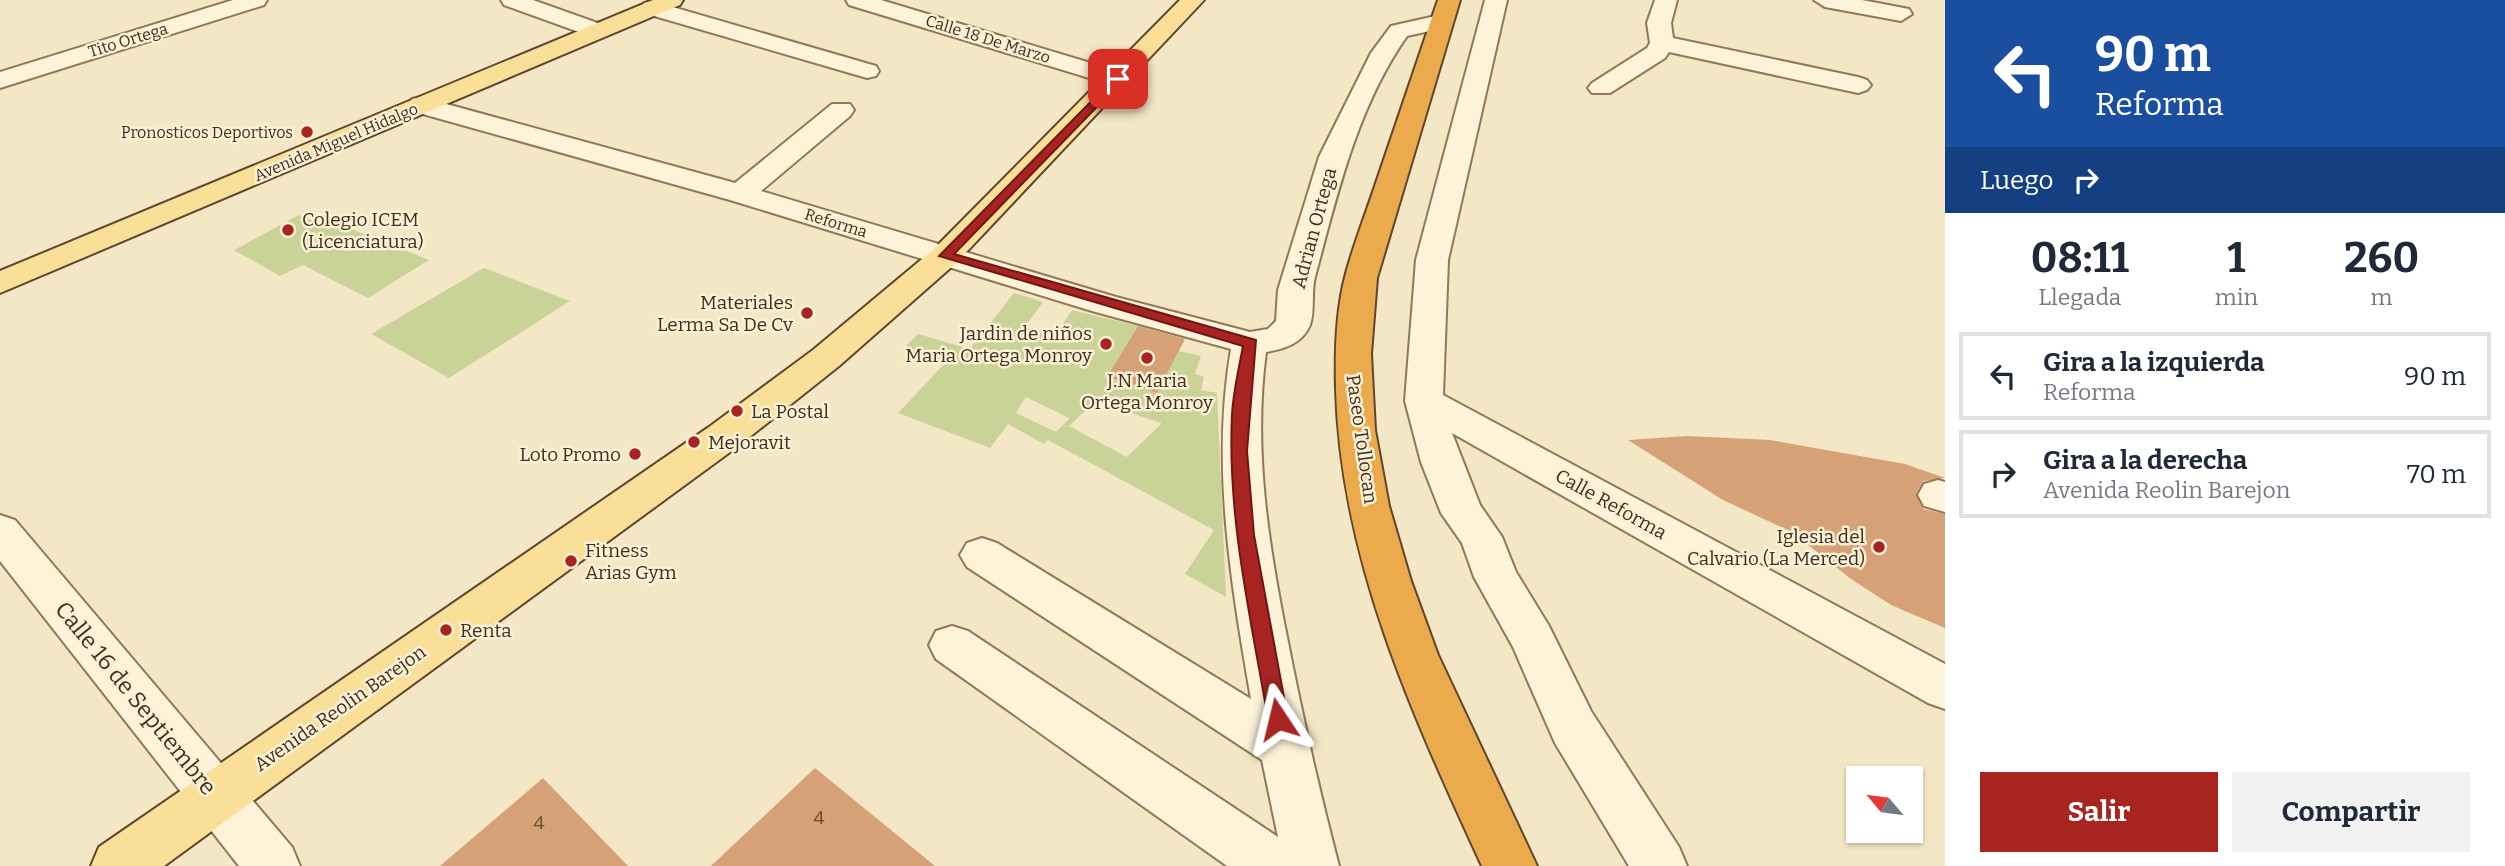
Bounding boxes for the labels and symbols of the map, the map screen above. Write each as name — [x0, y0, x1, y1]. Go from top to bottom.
street label: Calle 18 De Marzo — [923, 11, 1053, 67]
street label: Tito Ortega — [86, 19, 170, 61]
pin — [1088, 49, 1148, 109]
street label: Avenida Miguel Hidalgo — [251, 99, 421, 185]
place label: Pronosticos Deportivos — [121, 123, 293, 142]
marker: Pronosticos Deportivos — [299, 124, 315, 140]
street label: Adrian Ortega — [1287, 164, 1341, 291]
street label: Reforma — [802, 204, 870, 242]
place label: Colegio ICEM (Licenciatura) — [302, 208, 424, 253]
marker: Colegio ICEM (Licenciatura) — [280, 222, 296, 238]
place label: Materiales Lerma Sa De Cv — [657, 291, 794, 336]
marker: Materiales Lerma Sa De Cv — [799, 305, 815, 321]
place label: Jardin de niños Maria Ortega Monroy — [905, 322, 1093, 367]
marker: Jardin de niños Maria Ortega Monroy — [1098, 336, 1114, 352]
marker: J.N Maria Ortega Monroy — [1139, 350, 1155, 366]
place label: J.N Maria Ortega Monroy — [1081, 369, 1214, 414]
street label: Paseo Tollocan — [1342, 373, 1382, 505]
place label: La Postal — [751, 400, 829, 423]
marker: La Postal — [729, 403, 745, 419]
place label: Mejoravit — [708, 431, 791, 454]
marker: Mejoravit — [686, 434, 702, 450]
place label: Loto Promo — [519, 443, 621, 466]
marker: Loto Promo — [627, 446, 643, 462]
street label: Calle Reforma — [1551, 464, 1671, 544]
place label: Iglesia del Calvario (La Merced) — [1687, 525, 1865, 570]
place label: Fitness Arias Gym — [585, 539, 677, 584]
marker: Iglesia del Calvario (La Merced) — [1871, 539, 1887, 555]
marker: Fitness Arias Gym — [563, 553, 579, 569]
street label: Calle 16 de Septiembre — [49, 596, 223, 800]
place label: Renta — [460, 619, 512, 642]
marker: Renta — [438, 622, 454, 638]
street label: Avenida Reolin Barejon — [250, 640, 430, 776]
position arrow — [1241, 682, 1315, 756]
north arrow — [1846, 766, 1923, 844]
house number: 4 — [813, 806, 825, 829]
house number: 4 — [533, 811, 545, 834]

